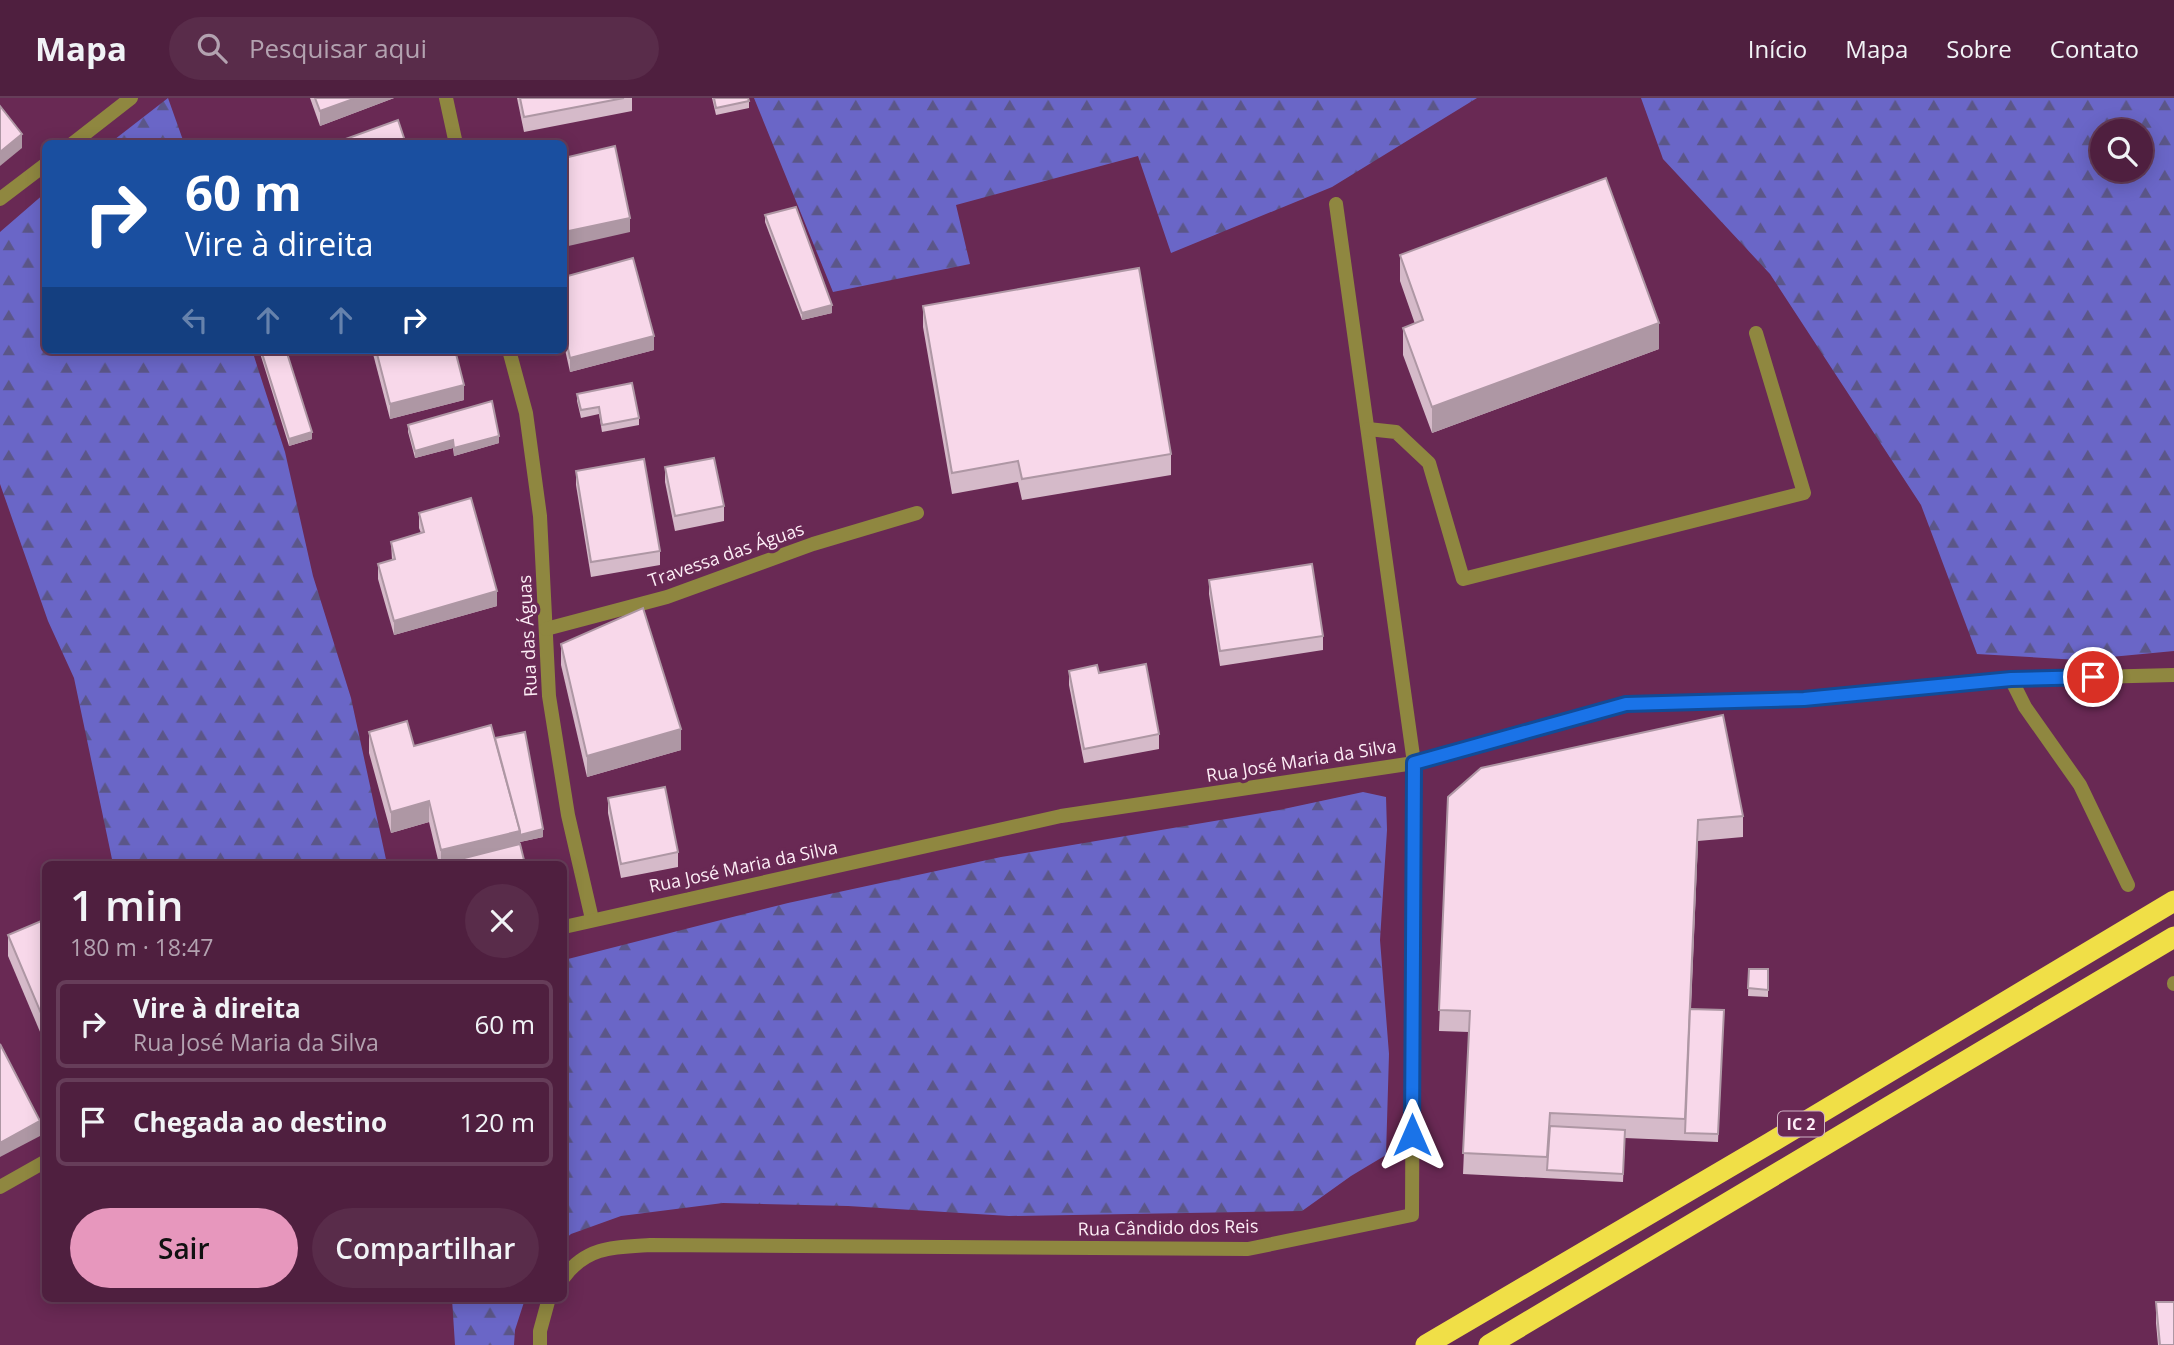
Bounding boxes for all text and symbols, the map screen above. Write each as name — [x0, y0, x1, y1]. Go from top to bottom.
search box — [169, 17, 659, 80]
text: Mapa — [35, 26, 127, 71]
icon: search — [193, 29, 231, 67]
text: Pesquisar aqui — [249, 30, 427, 66]
text: Início — [1748, 32, 1807, 65]
text: Mapa — [1845, 32, 1908, 65]
text: Sobre — [1946, 32, 2012, 65]
text: Contato — [2050, 32, 2139, 65]
map controls — [2090, 119, 2153, 182]
button: search — [2090, 119, 2153, 182]
text: 60 m — [185, 159, 302, 225]
icon: right — [70, 168, 161, 259]
text: Vire à direita — [185, 222, 374, 265]
icon: left — [176, 301, 214, 339]
icon: ahead — [249, 301, 287, 339]
icon: ahead — [322, 301, 360, 339]
icon: right — [395, 301, 433, 339]
street label: Travessa das Águas — [645, 516, 807, 592]
street label: Rua das Águas — [512, 575, 542, 697]
pin — [2063, 647, 2123, 707]
icon: arrive — [2074, 658, 2112, 696]
street label: Rua José Maria da Silva — [1204, 733, 1398, 787]
street label: Rua José Maria da Silva — [646, 834, 840, 898]
text: 1 min — [70, 876, 183, 933]
button: close — [465, 884, 539, 958]
text: 180 m · 18:47 — [70, 931, 213, 963]
text: Vire à direita — [133, 990, 301, 1026]
icon: right — [74, 1005, 112, 1043]
text: 60 m — [474, 1006, 535, 1042]
text: Rua José Maria da Silva — [133, 1026, 379, 1058]
position arrow — [1375, 1098, 1449, 1172]
icon: arrive — [74, 1103, 112, 1141]
text: Chegada ao destino — [133, 1104, 387, 1140]
text: 120 m — [460, 1104, 535, 1140]
road number: IC 2 — [1778, 1112, 1824, 1136]
button: Sair — [70, 1208, 298, 1288]
button: Compartilhar — [312, 1208, 539, 1288]
street label: Rua Cândido dos Reis — [1077, 1213, 1259, 1241]

